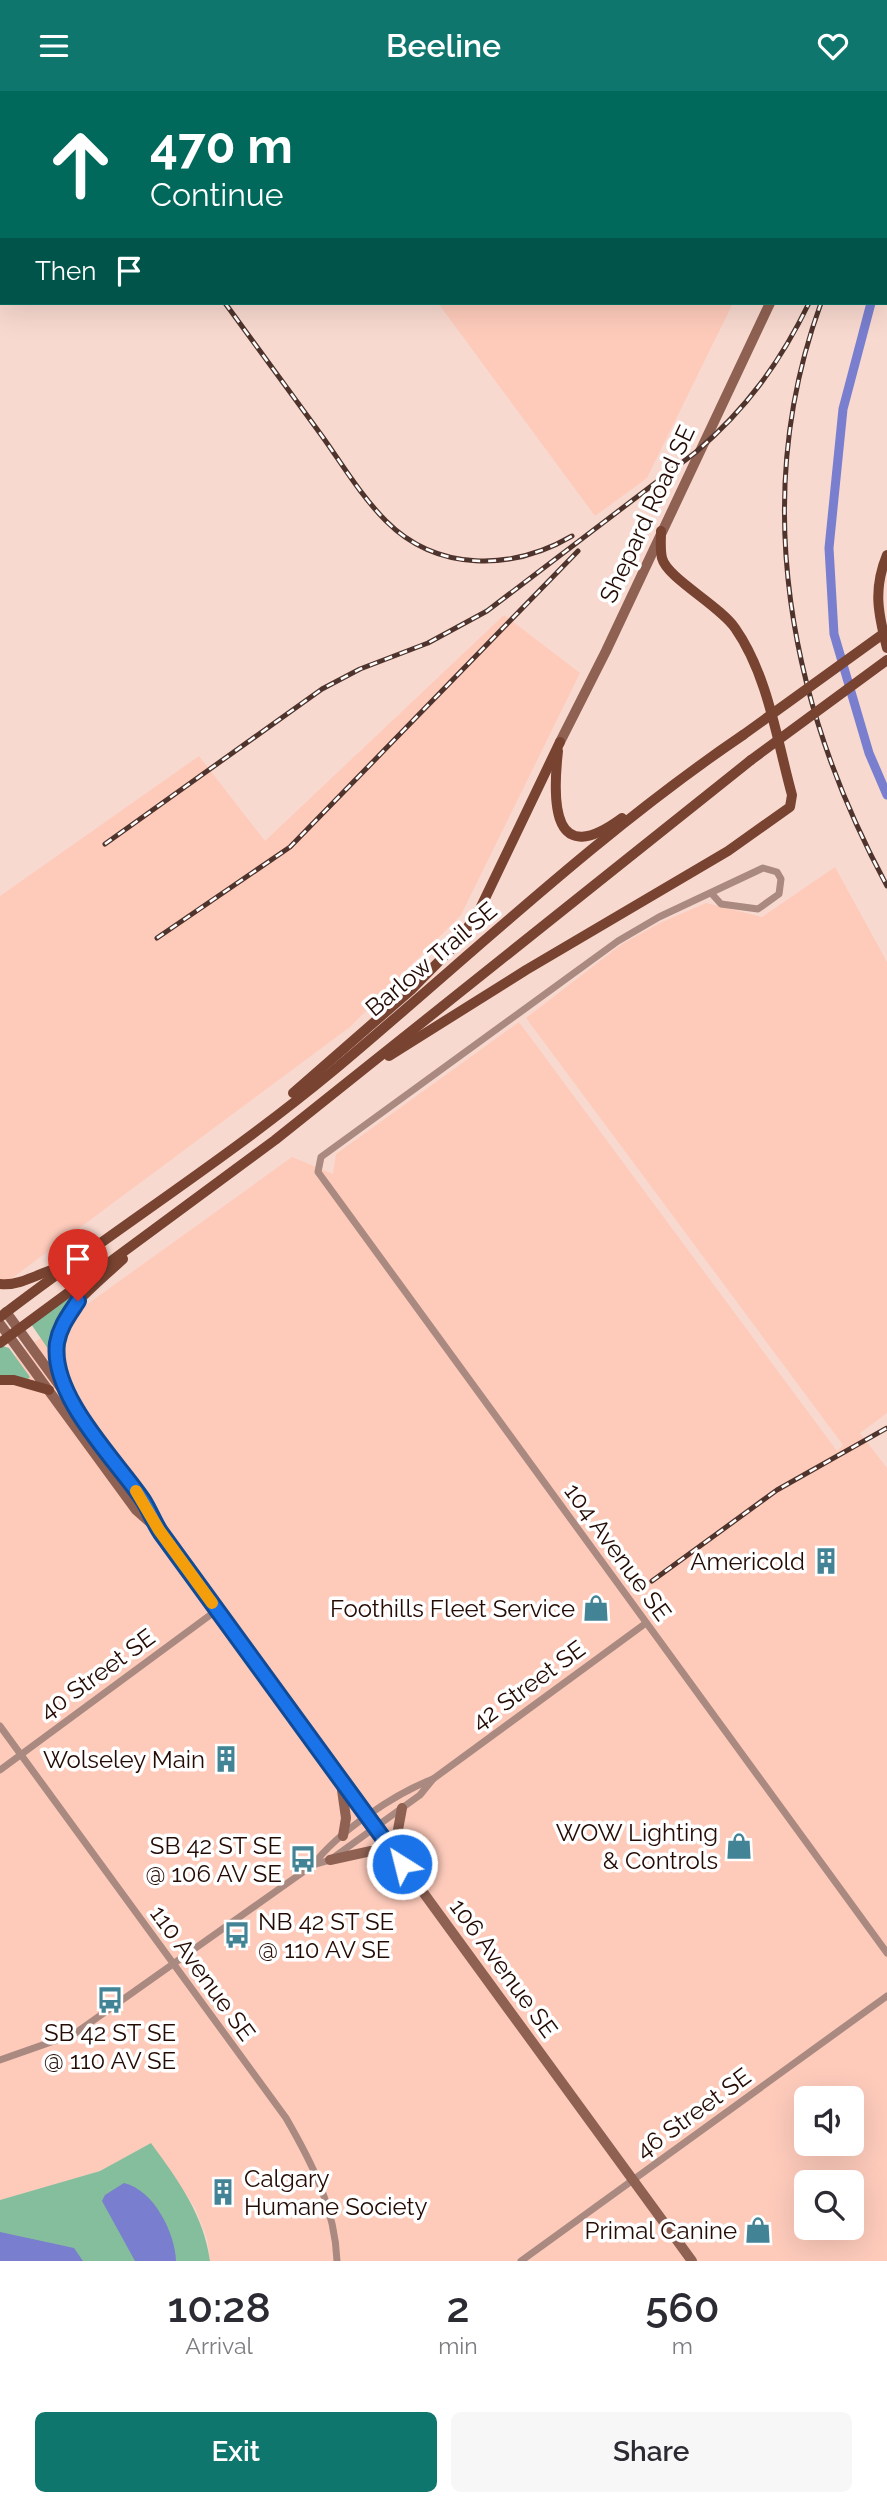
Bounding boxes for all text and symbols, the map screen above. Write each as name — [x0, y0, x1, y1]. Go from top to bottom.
icon: menu — [35, 27, 73, 65]
text: Beeline — [386, 27, 501, 64]
icon: heart — [814, 27, 852, 65]
text: 470 m — [150, 117, 293, 174]
icon: ahead — [35, 119, 126, 210]
text: Continue — [150, 176, 284, 213]
icon: arrive — [110, 252, 148, 290]
text: Then — [35, 256, 96, 286]
street label: Shepard Road SE — [593, 421, 701, 607]
street label: Barlow Trail SE — [359, 896, 503, 1022]
pin — [48, 1229, 108, 1301]
icon: arrive — [59, 1240, 97, 1278]
street label: 104 Avenue SE — [558, 1478, 678, 1626]
building icon: Americold — [811, 1546, 841, 1576]
place label: Americold — [690, 1547, 805, 1576]
shop icon: Foothills Fleet Service — [581, 1593, 611, 1623]
place label: Foothills Fleet Service — [330, 1594, 575, 1623]
street label: 40 Street SE — [34, 1622, 160, 1726]
street label: 42 Street SE — [465, 1634, 591, 1736]
building icon: Wolseley Main — [211, 1744, 241, 1774]
place label: Wolseley Main — [43, 1745, 205, 1774]
place label: WOW Lighting & Controls — [556, 1818, 718, 1875]
position arrow — [365, 1827, 439, 1901]
place label: SB 42 ST SE @ 106 AV SE — [145, 1831, 282, 1888]
shop icon: WOW Lighting & Controls — [724, 1831, 754, 1861]
bus stop icon: SB 42 ST SE @ 106 AV SE — [288, 1844, 318, 1874]
street label: 106 Avenue SE — [444, 1893, 564, 2043]
street label: 110 Avenue SE — [144, 1900, 262, 2046]
place label: NB 42 ST SE @ 110 AV SE — [258, 1907, 394, 1964]
bus stop icon: NB 42 ST SE @ 110 AV SE — [222, 1920, 252, 1950]
bus stop icon: SB 42 ST SE @ 110 AV SE — [95, 1985, 125, 2015]
place label: SB 42 ST SE @ 110 AV SE — [44, 2018, 176, 2075]
street label: 46 Street SE — [630, 2061, 756, 2165]
map controls — [794, 2086, 864, 2240]
button: sound — [794, 2086, 864, 2156]
place label: Calgary Humane Society — [244, 2164, 428, 2221]
button: search — [794, 2170, 864, 2240]
building icon: Calgary Humane Society — [208, 2177, 238, 2207]
shop icon: Primal Canine — [743, 2215, 773, 2245]
place label: Primal Canine — [585, 2216, 737, 2245]
text: 10:28 — [167, 2283, 271, 2332]
text: 2 — [446, 2283, 469, 2332]
text: 560 — [645, 2283, 720, 2332]
text: Arrival — [185, 2332, 253, 2359]
text: min — [438, 2332, 478, 2359]
text: m — [672, 2332, 693, 2359]
button: Exit — [35, 2412, 437, 2492]
button: Share — [451, 2412, 852, 2492]

